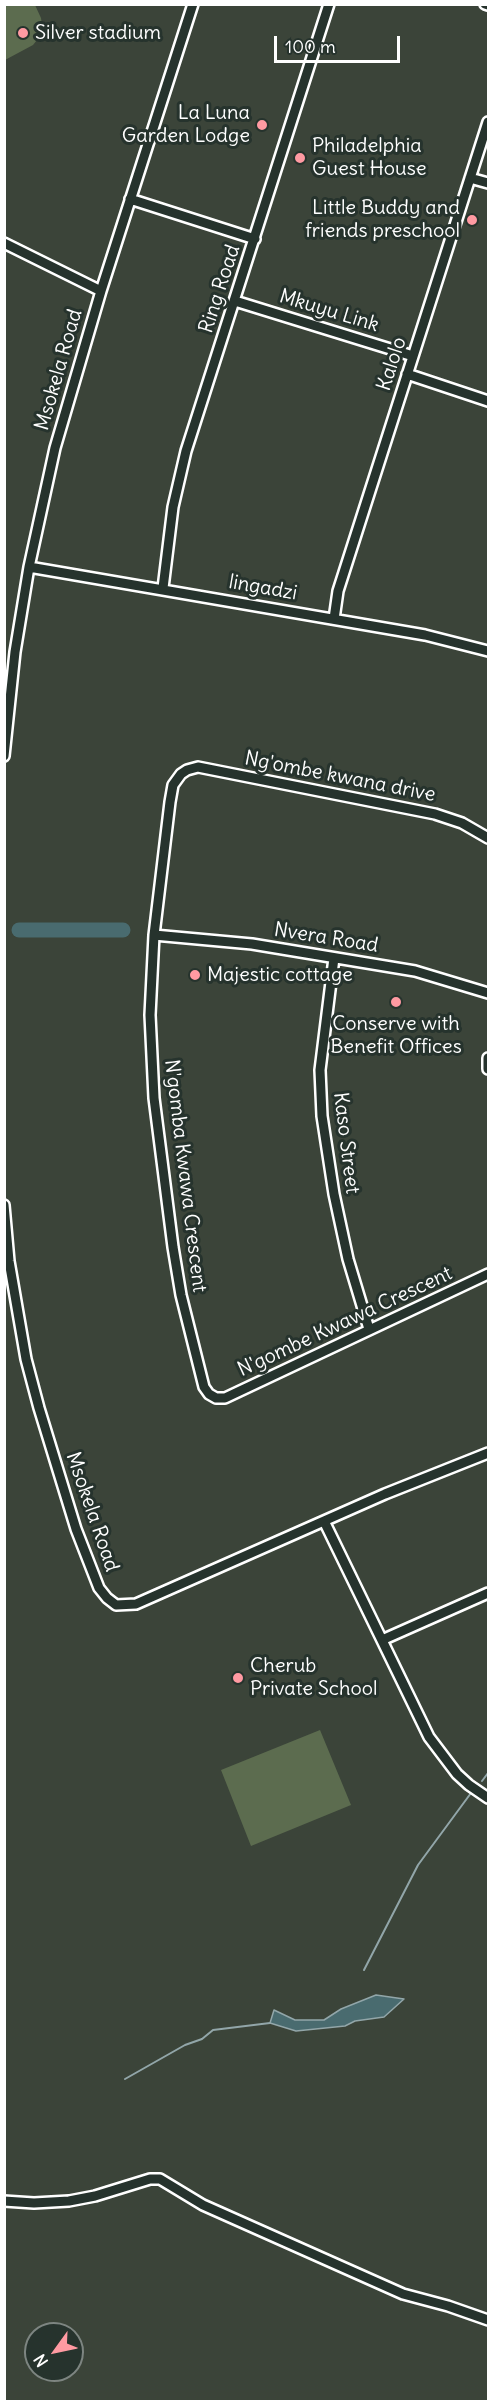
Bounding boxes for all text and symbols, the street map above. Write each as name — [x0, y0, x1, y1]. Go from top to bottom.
place label: Silver stadium — [35, 21, 161, 45]
scale bar — [277, 24, 403, 62]
marker: Silver stadium — [16, 26, 30, 40]
text: 100 m — [285, 35, 336, 58]
place label: La Luna Garden Lodge — [122, 101, 250, 148]
marker: La Luna Garden Lodge — [255, 118, 269, 132]
place label: Philadelphia Guest House — [312, 134, 427, 181]
marker: Philadelphia Guest House — [293, 151, 307, 165]
place label: Little Buddy and friends preschool — [305, 196, 460, 243]
marker: Little Buddy and friends preschool — [465, 213, 479, 227]
street label: Ring Road — [194, 242, 246, 336]
street label: Mkuyu Link — [276, 284, 382, 338]
street label: Msokela Road — [30, 307, 88, 433]
street label: Kalolo — [372, 334, 412, 394]
street label: lingadzi — [227, 570, 299, 606]
street label: Ng'ombe kwana drive — [243, 747, 437, 807]
street label: Nvera Road — [272, 918, 380, 958]
place label: Majestic cottage — [207, 963, 353, 987]
marker: Majestic cottage — [188, 968, 202, 982]
marker: Conserve with Benefit Offices — [389, 995, 403, 1009]
place label: Conserve with Benefit Offices — [330, 1012, 462, 1059]
street label: N'gomba Kwawa Crescent — [159, 1058, 211, 1294]
street label: Kaso Street — [328, 1091, 364, 1195]
street label: N'gombe Kwawa Crescent — [234, 1262, 456, 1382]
street label: Msokela Road — [60, 1449, 124, 1575]
place label: Cherub Private School — [250, 1654, 378, 1701]
marker: Cherub Private School — [231, 1671, 245, 1685]
north arrow — [24, 2322, 84, 2382]
text: N — [29, 2351, 52, 2371]

